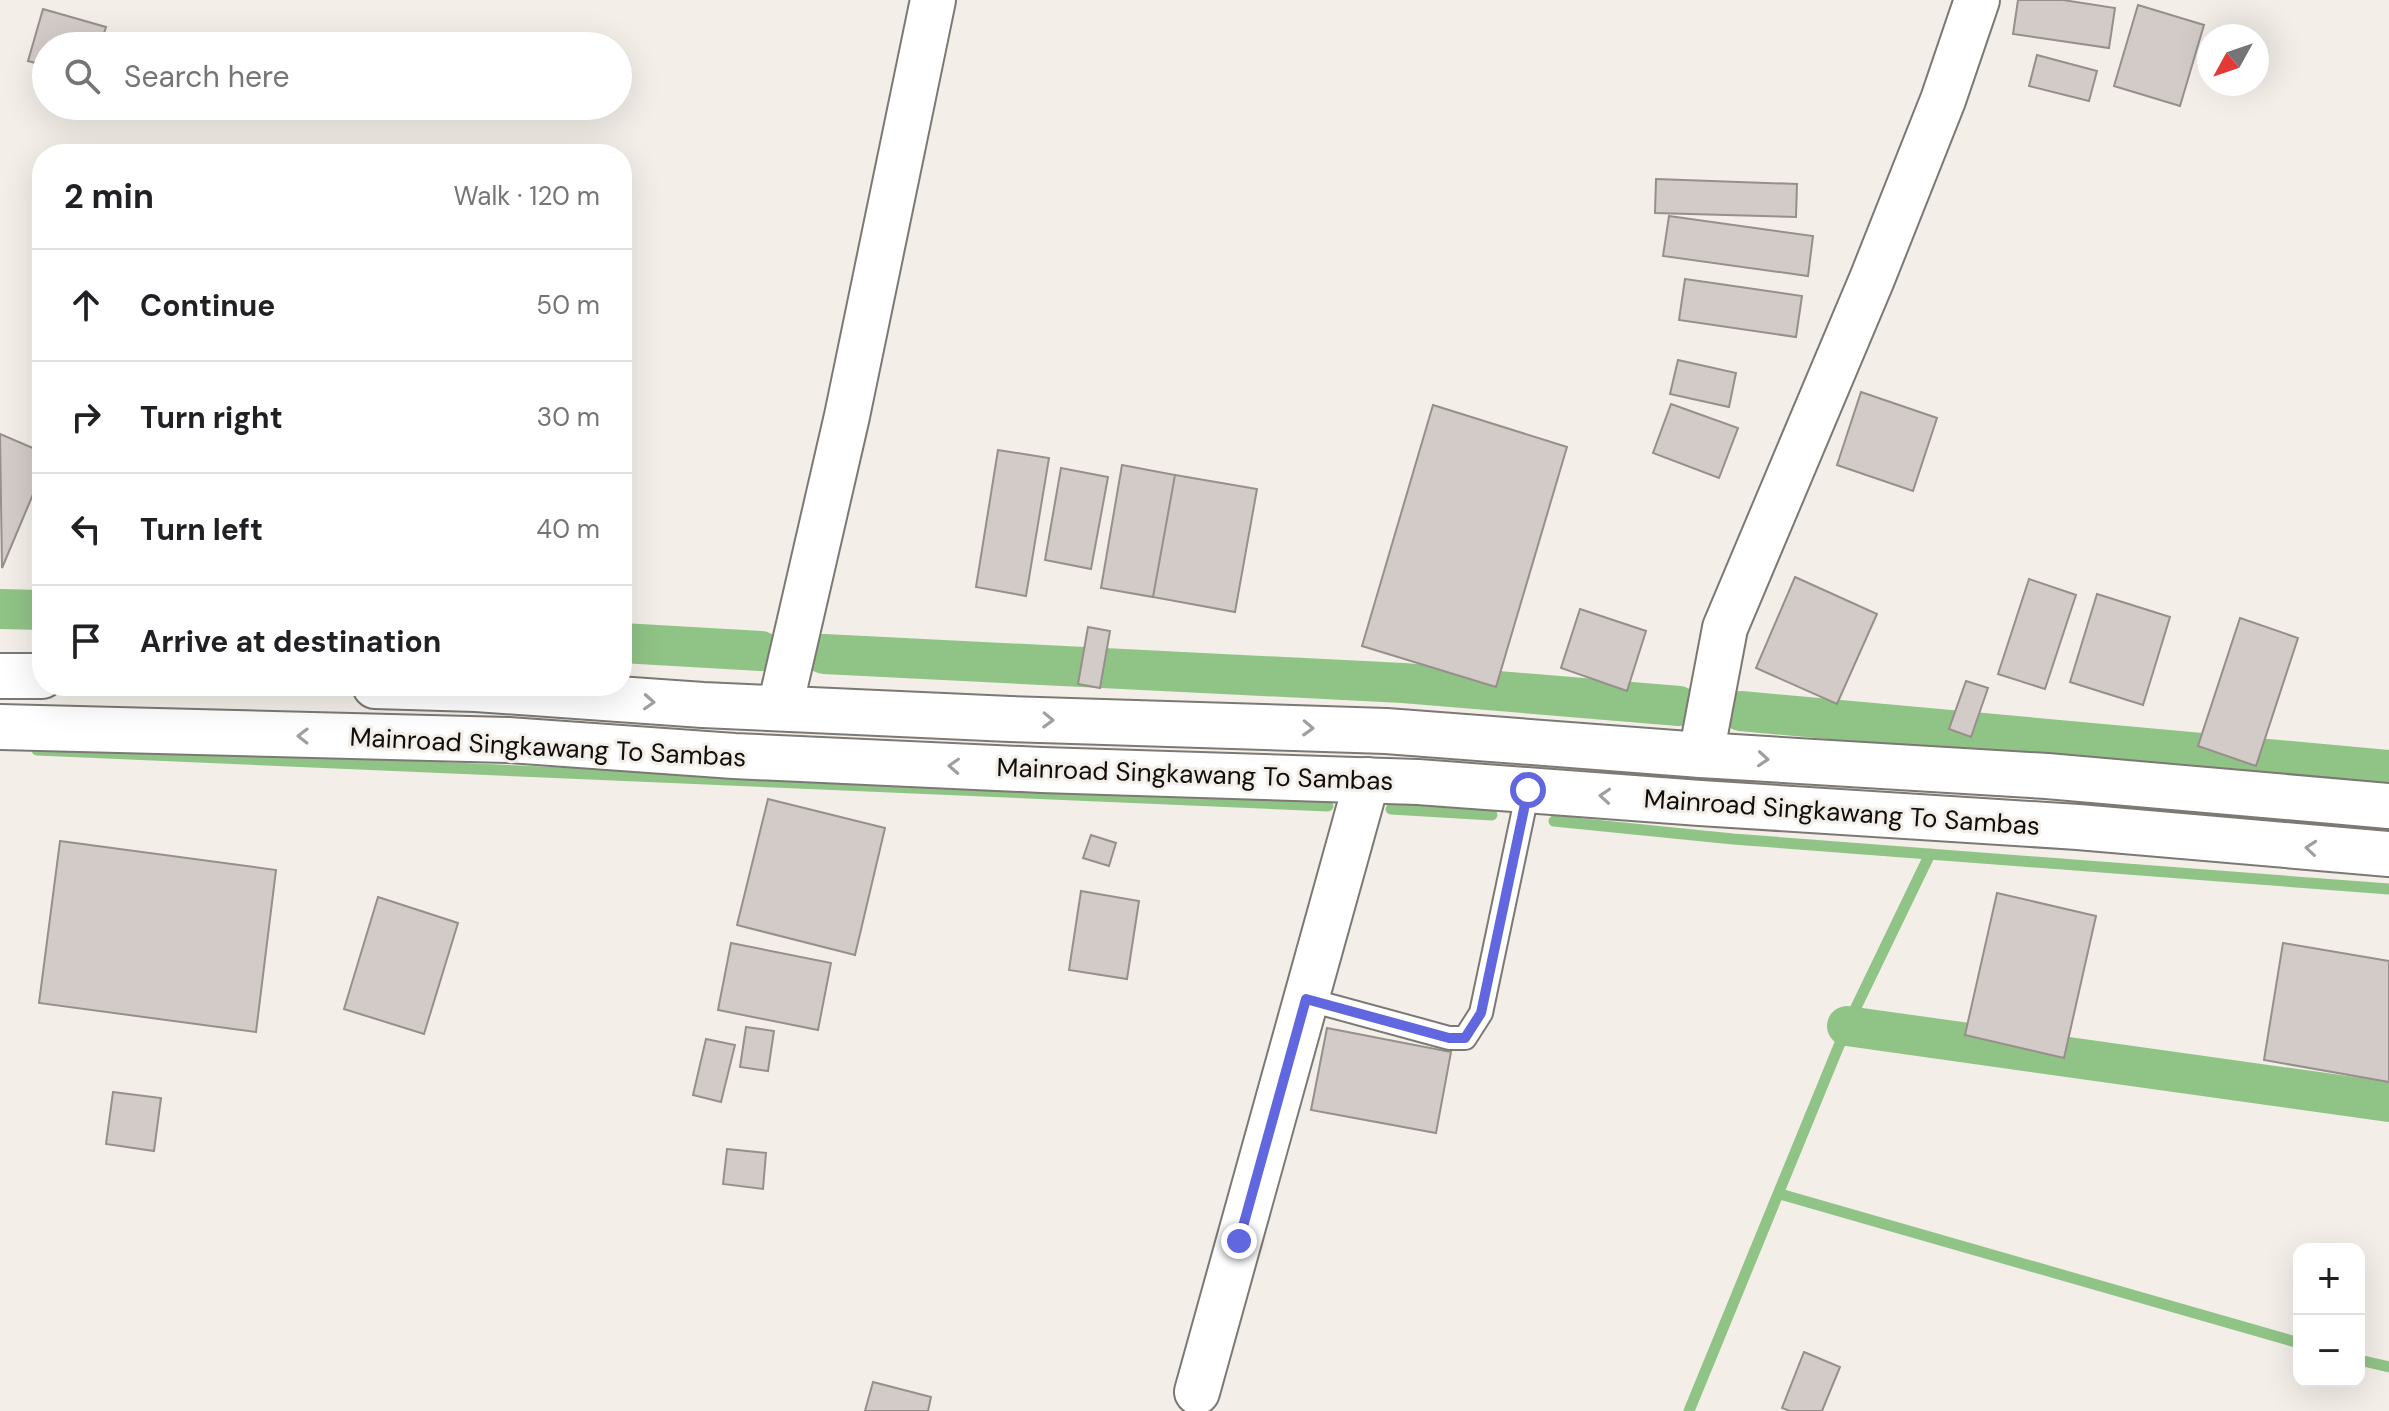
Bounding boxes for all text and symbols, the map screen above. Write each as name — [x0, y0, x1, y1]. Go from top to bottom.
north arrow — [2197, 24, 2269, 96]
search box — [32, 32, 632, 120]
icon: search — [60, 54, 104, 98]
text: Search here — [124, 57, 290, 96]
text: 2 min — [64, 174, 154, 219]
text: Walk · 120 m — [453, 179, 600, 213]
icon: ahead — [64, 283, 108, 327]
text: Continue — [140, 286, 275, 325]
text: 50 m — [536, 288, 600, 322]
icon: right — [64, 395, 108, 439]
text: Turn right — [140, 398, 283, 437]
text: 30 m — [537, 400, 600, 434]
icon: left — [64, 507, 108, 551]
text: Turn left — [140, 510, 263, 549]
text: 40 m — [536, 512, 600, 546]
icon: arrive — [64, 619, 108, 663]
text: Arrive at destination — [140, 622, 441, 661]
one-way arrow — [643, 693, 656, 710]
one-way arrow — [1042, 711, 1055, 729]
street label: Mainroad Singkawang To Sambas — [349, 720, 747, 774]
one-way arrow — [1302, 720, 1315, 737]
one-way arrow — [296, 727, 309, 745]
street label: Mainroad Singkawang To Sambas — [996, 750, 1394, 798]
one-way arrow — [1757, 750, 1770, 767]
one-way arrow — [947, 758, 960, 775]
route start — [1510, 772, 1546, 808]
street label: Mainroad Singkawang To Sambas — [1643, 781, 2041, 843]
one-way arrow — [1598, 788, 1611, 805]
one-way arrow — [2304, 840, 2317, 857]
route end — [1221, 1223, 1257, 1259]
map controls — [2293, 1243, 2365, 1387]
button: + — [2293, 1243, 2365, 1315]
button: − — [2293, 1315, 2365, 1387]

